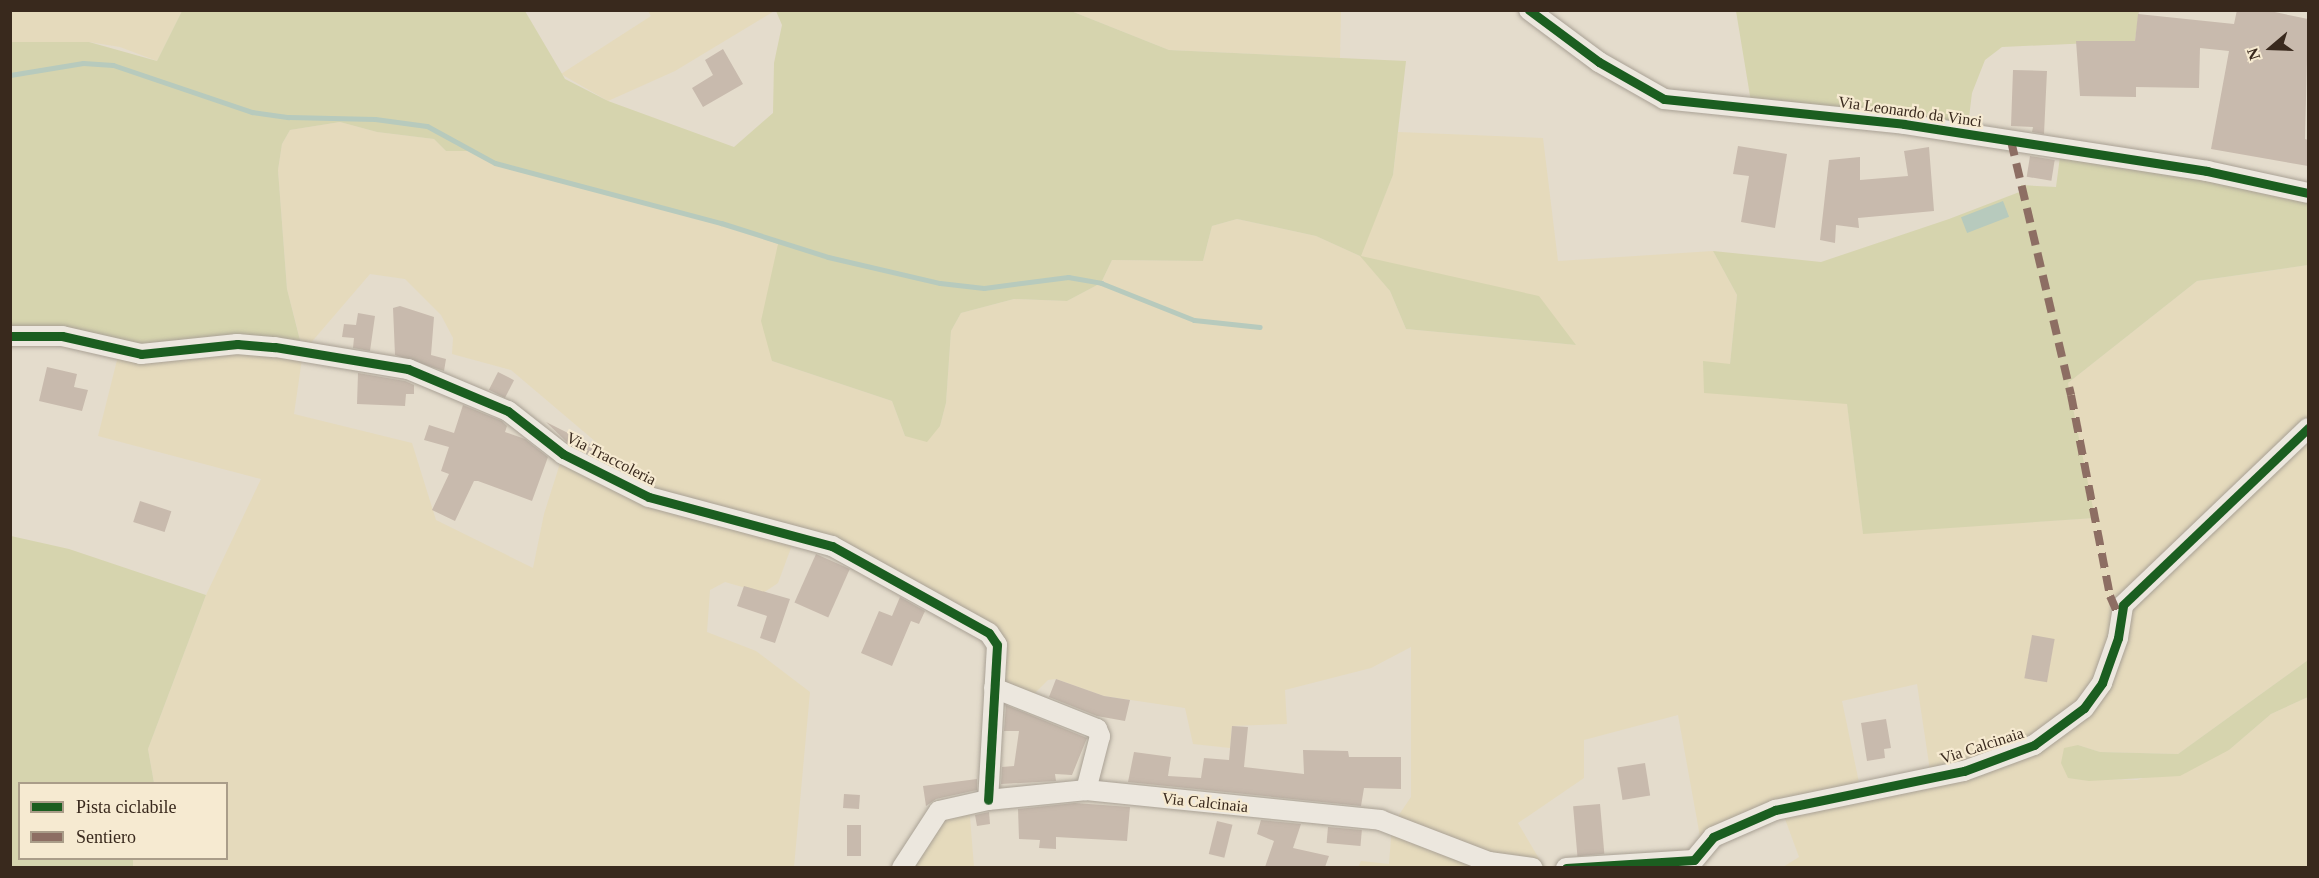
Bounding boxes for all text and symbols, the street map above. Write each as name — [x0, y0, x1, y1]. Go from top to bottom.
north arrow — [2241, 18, 2301, 78]
text: N — [2244, 46, 2263, 62]
street label: Via Leonardo da Vinci — [1837, 92, 1983, 132]
street label: Via Traccoleria — [563, 428, 659, 490]
street label: Via Calcinaia — [1938, 723, 2026, 769]
legend — [18, 782, 228, 860]
street label: Via Calcinaia — [1161, 789, 1249, 817]
text: Pista ciclabile — [76, 797, 176, 817]
text: Sentiero — [76, 827, 136, 847]

